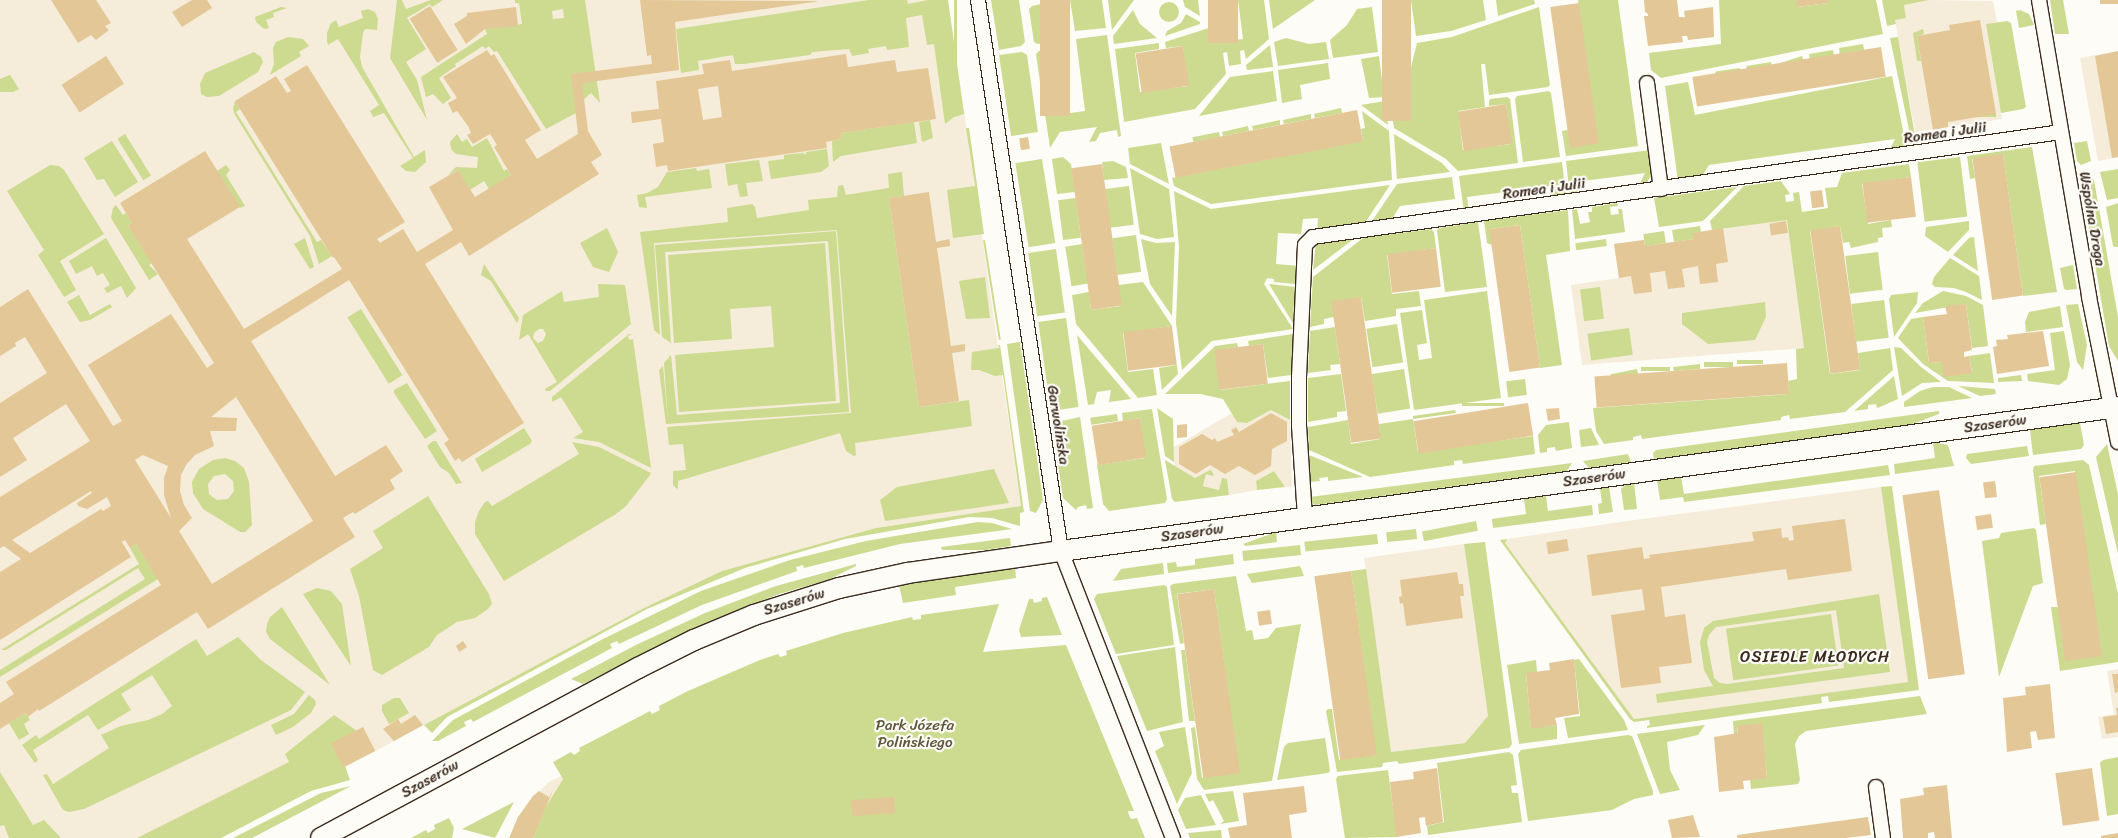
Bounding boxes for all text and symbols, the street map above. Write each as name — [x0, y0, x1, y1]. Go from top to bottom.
street label: Romea i Julii — [1903, 118, 1987, 148]
street label: Wspólna Droga — [2075, 170, 2109, 268]
street label: Romea i Julii — [1502, 174, 1586, 204]
street label: Garwolińska — [1043, 384, 1073, 466]
street label: Szaserów — [1963, 411, 2027, 437]
street label: Szaserów — [1562, 465, 1626, 491]
street label: Szaserów — [1160, 520, 1224, 546]
street label: Szaserów — [761, 584, 827, 620]
district label: OSIEDLE MŁODYCH — [1739, 647, 1891, 667]
park label: Park Józefa Polińskiego — [876, 716, 954, 751]
street label: Szaserów — [398, 756, 462, 802]

